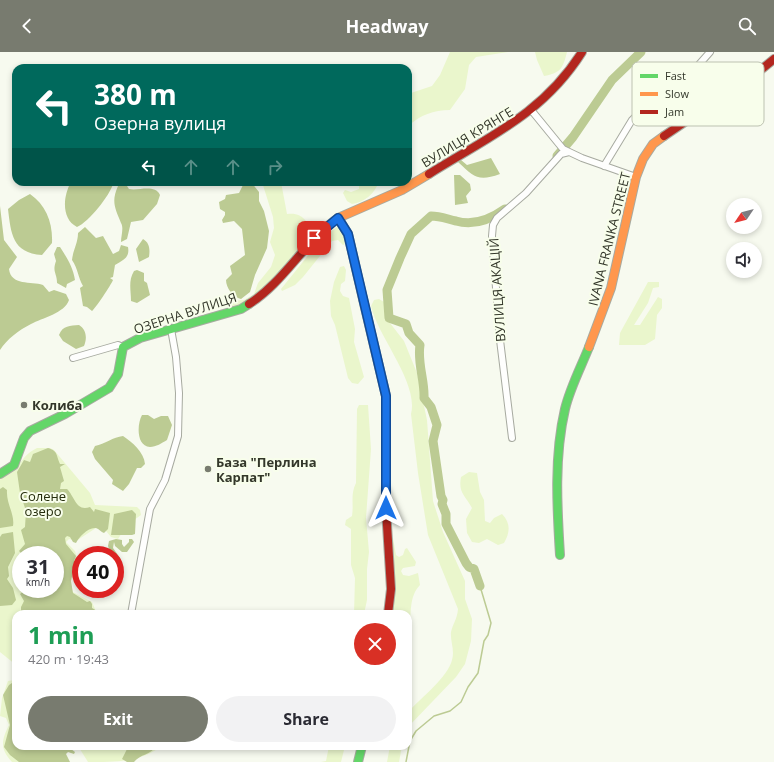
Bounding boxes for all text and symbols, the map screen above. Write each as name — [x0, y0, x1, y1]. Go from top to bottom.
text: Headway — [345, 14, 429, 38]
icon: back — [16, 15, 38, 37]
icon: search — [736, 15, 758, 37]
legend — [632, 62, 764, 126]
text: Fast — [665, 68, 686, 83]
text: 380 m — [94, 75, 177, 113]
icon: left — [28, 80, 80, 132]
text: Slow — [665, 86, 689, 101]
street label: ВУЛИЦЯ КРЯНГЕ — [418, 102, 516, 172]
text: Jam — [664, 104, 684, 119]
text: Озерна вулиця — [94, 111, 226, 135]
icon: left — [138, 156, 160, 178]
icon: ahead — [180, 156, 202, 178]
icon: ahead — [222, 156, 244, 178]
icon: right — [264, 156, 286, 178]
street label: IVANA FRANKA STREET — [584, 169, 635, 308]
north arrow — [726, 198, 762, 234]
map controls — [726, 198, 762, 278]
pin — [297, 221, 331, 255]
icon: arrive — [303, 227, 325, 249]
street label: ВУЛИЦЯ АКАЦІЙ — [484, 237, 510, 343]
button: sound — [726, 242, 762, 278]
street label: ОЗЕРНА ВУЛИЦЯ — [131, 288, 239, 338]
place label: Колиба — [32, 396, 82, 414]
marker: Колиба — [19, 400, 29, 410]
place label: База "Перлина Карпат" — [216, 453, 317, 486]
marker: База "Перлина Карпат" — [203, 464, 213, 474]
park label: Солене озеро — [20, 487, 66, 520]
position arrow — [365, 487, 407, 529]
speed limit sign: 40 — [72, 546, 124, 598]
text: 31 — [27, 553, 49, 580]
text: km/h — [26, 575, 50, 589]
text: 1 min — [28, 618, 95, 651]
button: close — [354, 623, 396, 665]
text: 420 m · 19:43 — [28, 650, 109, 668]
button: Exit — [28, 696, 208, 742]
button: Share — [216, 696, 396, 742]

